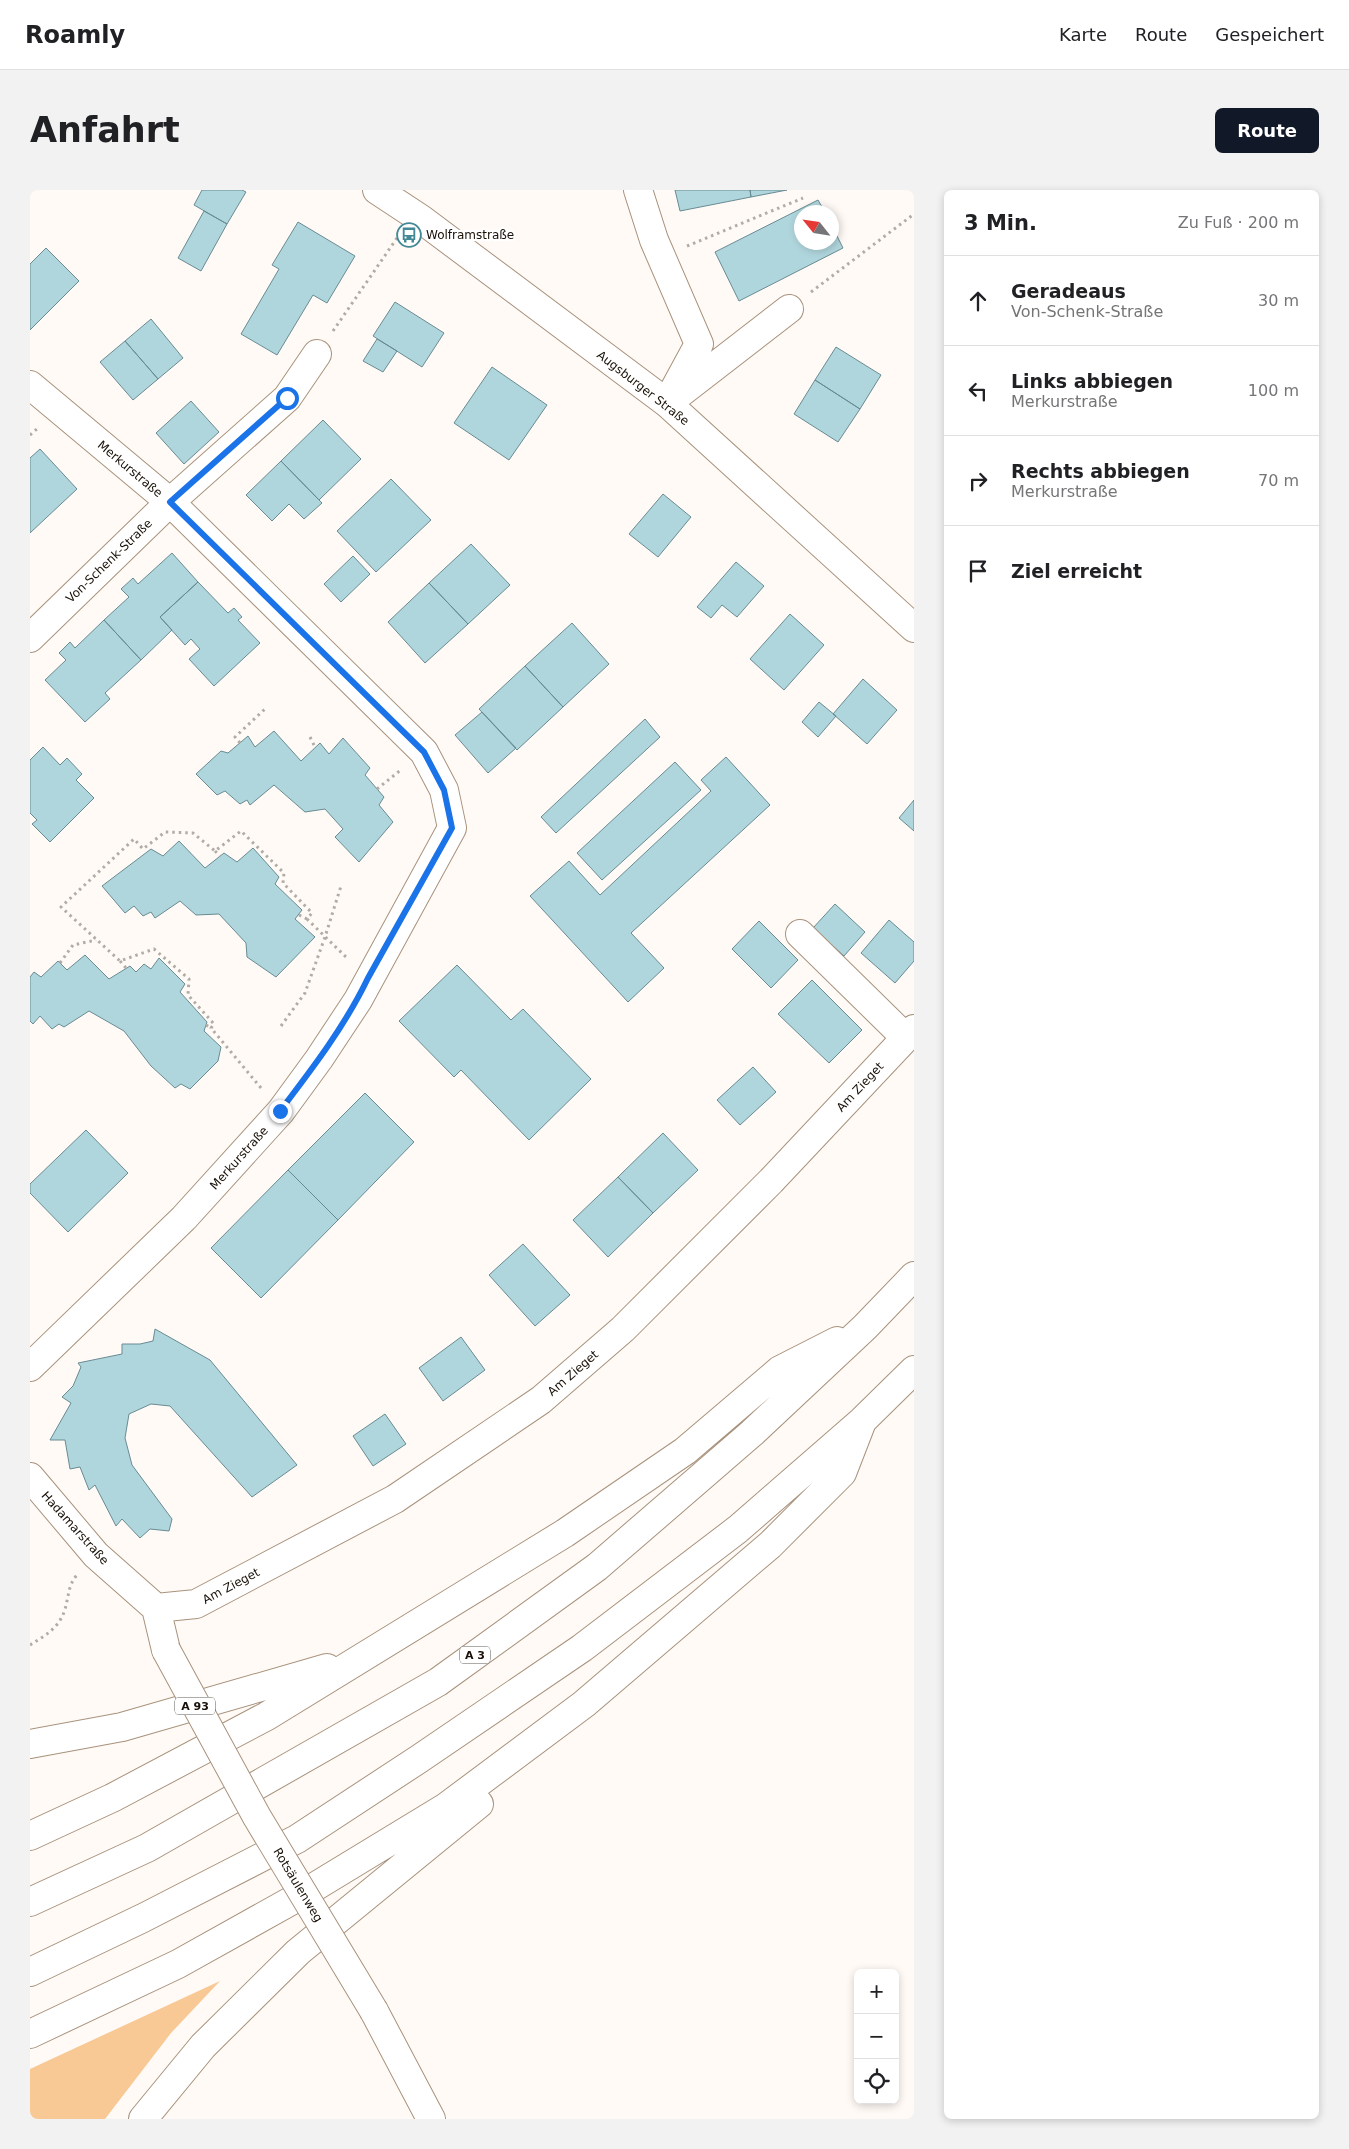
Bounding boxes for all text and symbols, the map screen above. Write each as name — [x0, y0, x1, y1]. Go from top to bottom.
text: Roamly — [25, 21, 125, 49]
text: Karte — [1059, 24, 1107, 45]
text: Route — [1135, 24, 1187, 45]
text: Gespeichert — [1215, 24, 1324, 45]
button: Route — [1215, 108, 1319, 153]
text: Anfahrt — [30, 110, 180, 150]
north arrow — [794, 205, 839, 250]
text: 3 Min. — [964, 211, 1037, 235]
text: Zu Fuß · 200 m — [1178, 213, 1299, 232]
bus stop icon: Wolframstraße — [396, 222, 422, 248]
place label: Wolframstraße — [426, 228, 514, 242]
text: Geradeaus — [1011, 280, 1126, 302]
icon: ahead — [964, 287, 992, 315]
text: 30 m — [1258, 291, 1299, 310]
text: Von-Schenk-Straße — [1011, 302, 1163, 321]
street label: Augsburger Straße — [594, 348, 692, 428]
text: Links abbiegen — [1011, 370, 1173, 392]
icon: left — [964, 377, 992, 405]
text: 100 m — [1248, 381, 1299, 400]
route start — [276, 387, 299, 410]
text: Merkurstraße — [1011, 392, 1118, 411]
street label: Merkurstraße — [95, 438, 165, 500]
text: Rechts abbiegen — [1011, 460, 1190, 482]
icon: right — [964, 467, 992, 495]
text: 70 m — [1258, 471, 1299, 490]
text: Merkurstraße — [1011, 482, 1118, 501]
street label: Von-Schenk-Straße — [63, 516, 155, 606]
icon: arrive — [964, 557, 992, 585]
text: Ziel erreicht — [1011, 560, 1142, 582]
street label: Am Zieget — [834, 1059, 887, 1115]
route end — [269, 1100, 292, 1123]
street label: Merkurstraße — [207, 1124, 271, 1192]
street label: Am Zieget — [545, 1347, 601, 1399]
street label: Hadamarstraße — [39, 1489, 111, 1567]
street label: Am Zieget — [200, 1565, 262, 1607]
road number: A 3 — [460, 1646, 490, 1664]
road number: A 93 — [175, 1698, 215, 1714]
street label: Rotsäulenweg — [270, 1845, 326, 1925]
map controls — [854, 1969, 899, 2104]
button: + — [854, 1969, 899, 2014]
button: − — [854, 2014, 899, 2059]
button: locate — [854, 2059, 899, 2104]

